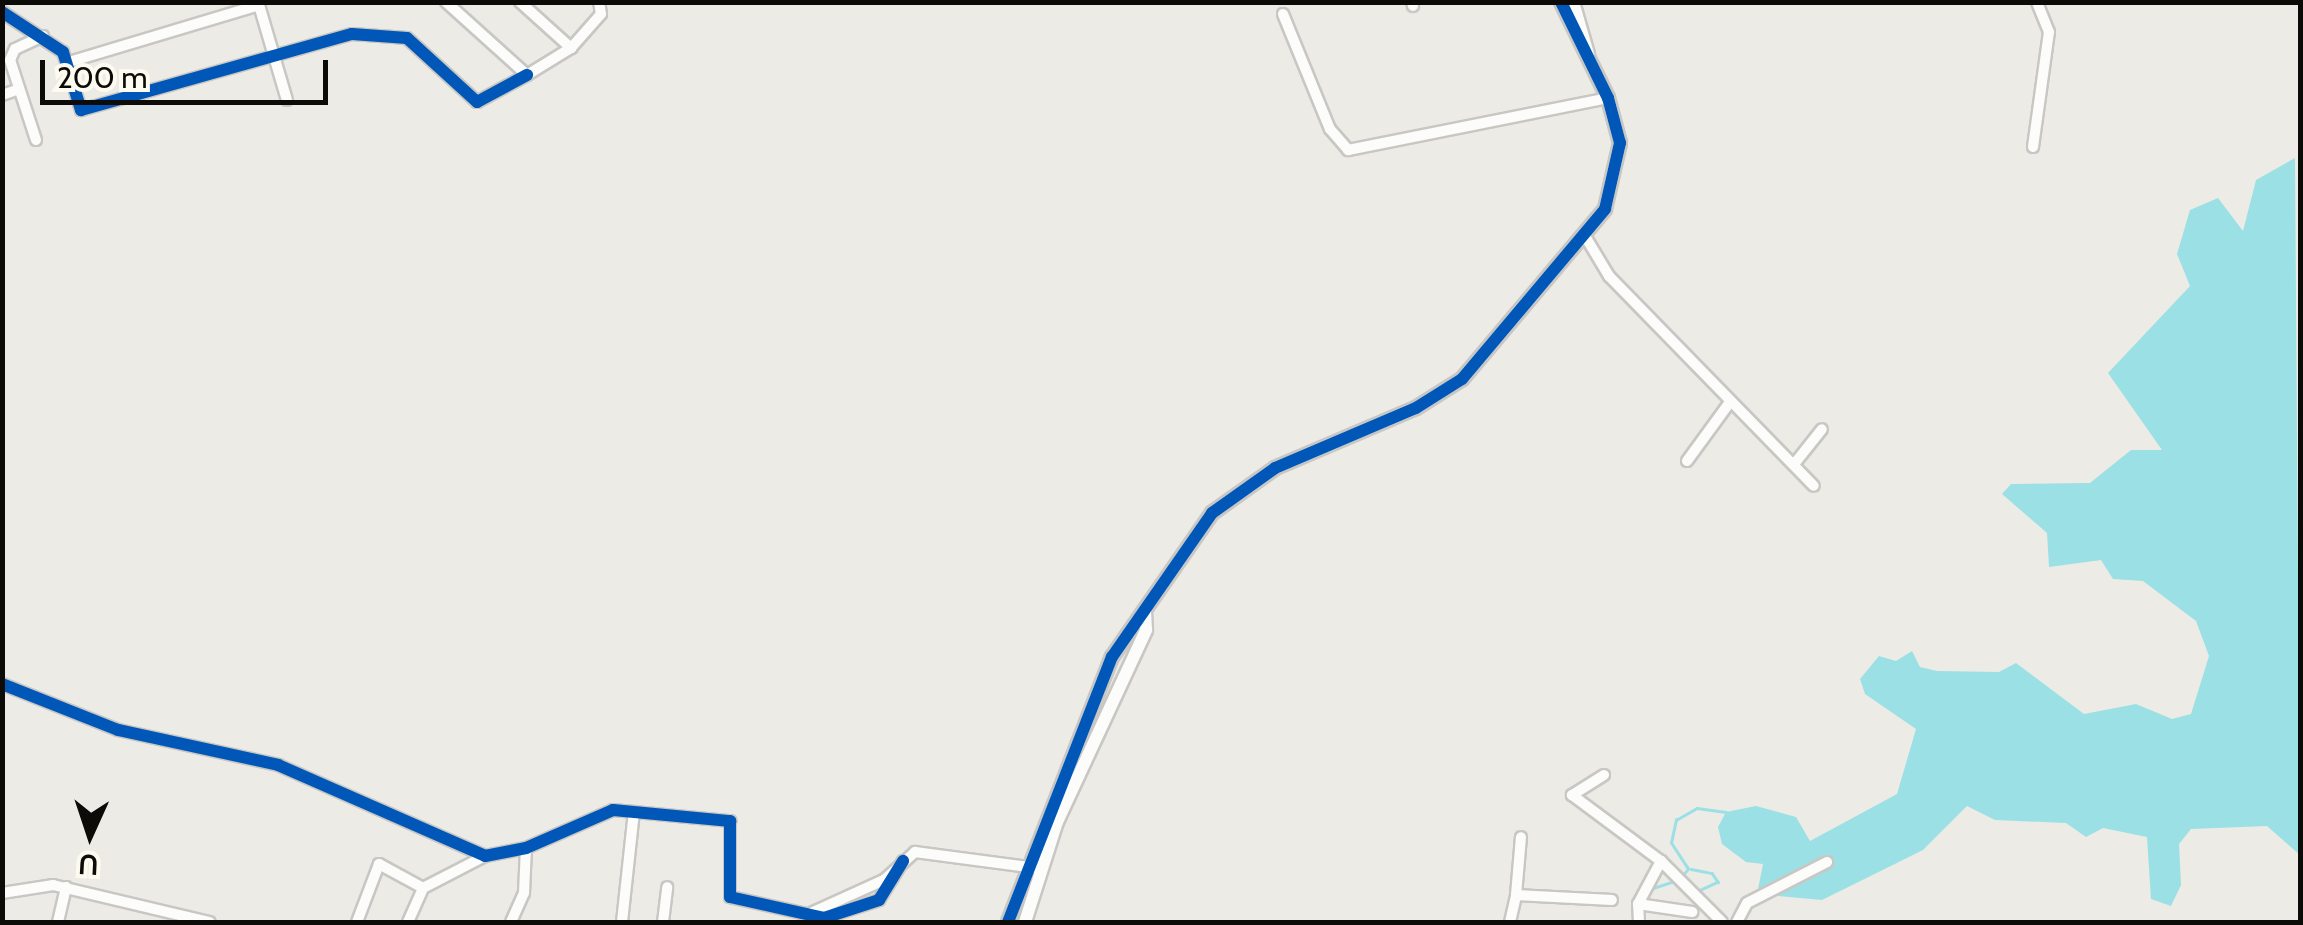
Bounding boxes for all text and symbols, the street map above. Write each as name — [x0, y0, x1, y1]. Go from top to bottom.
scale bar — [45, 40, 332, 102]
text: 200 m — [57, 59, 148, 96]
north arrow — [40, 785, 140, 885]
text: U — [78, 847, 99, 882]

